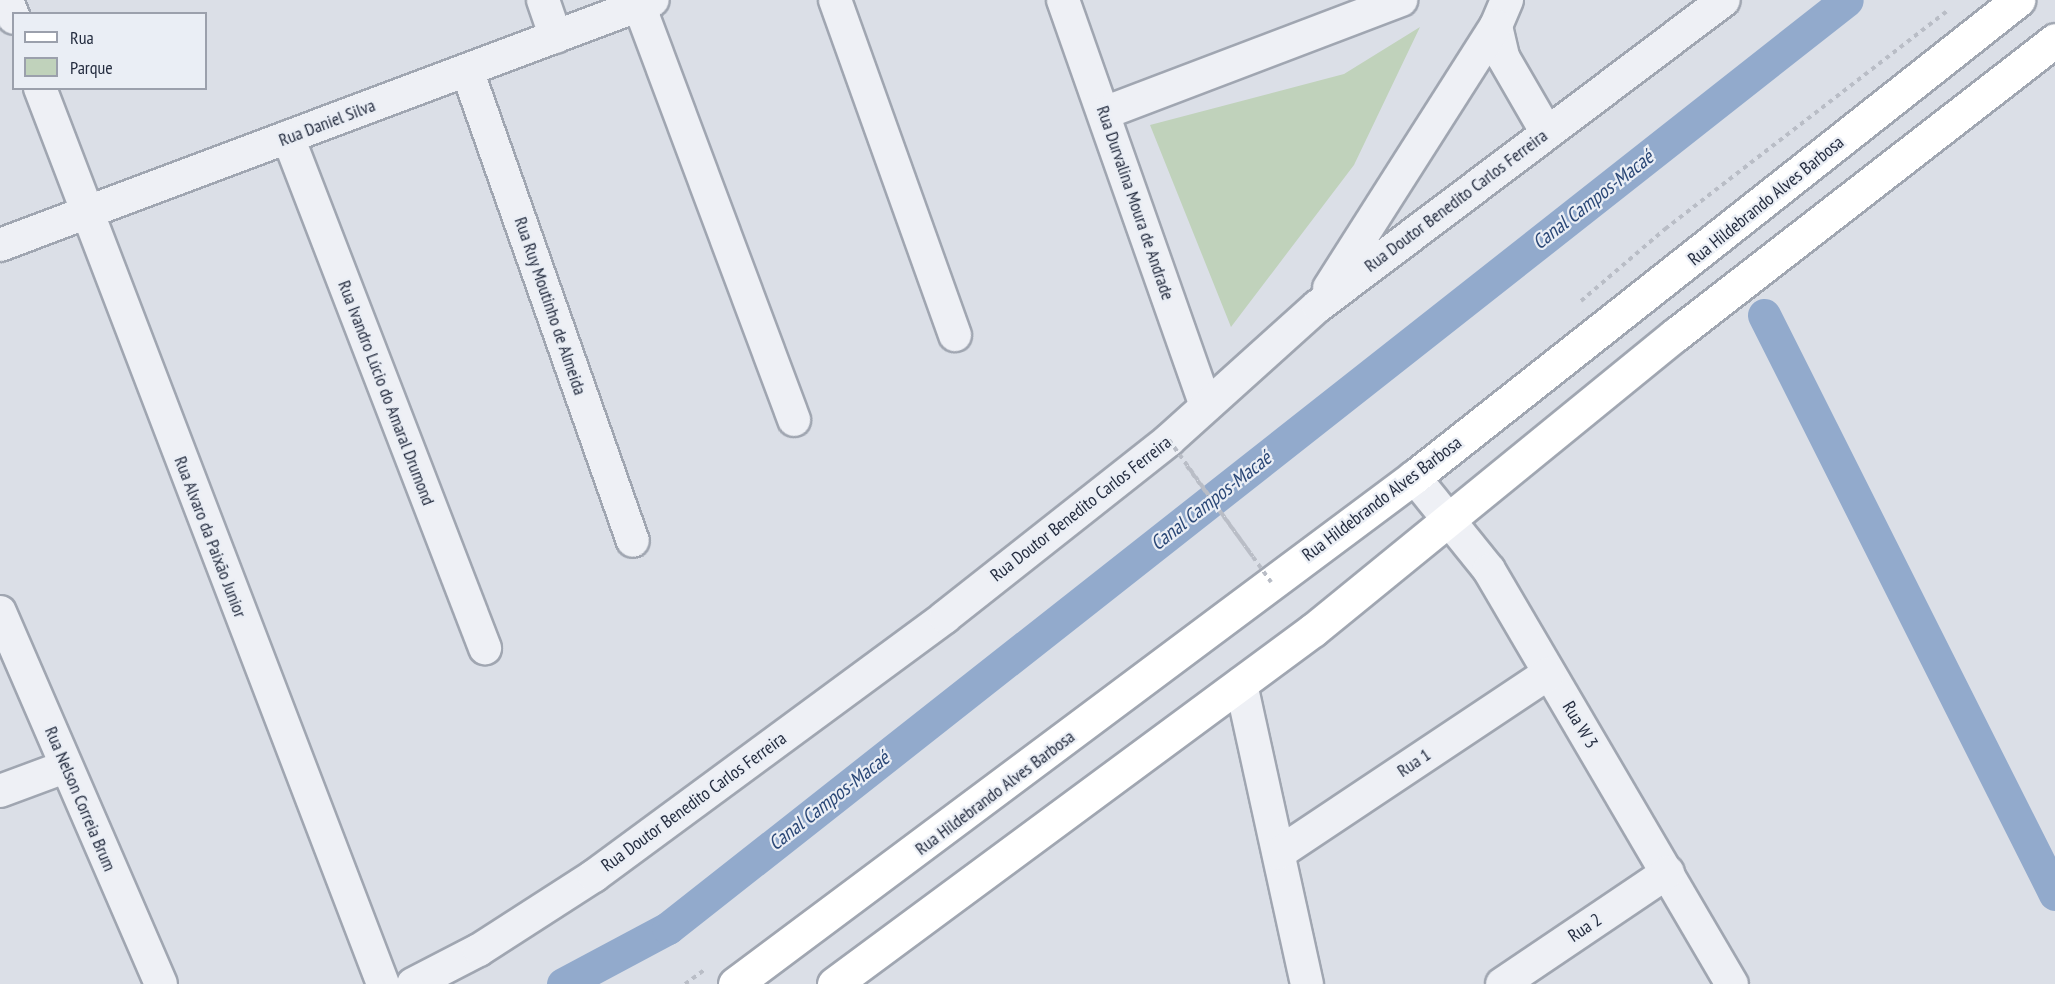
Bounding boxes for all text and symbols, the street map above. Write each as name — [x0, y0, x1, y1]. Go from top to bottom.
legend — [12, 12, 207, 90]
text: Rua — [70, 26, 94, 49]
text: Parque — [70, 56, 113, 79]
street label: Rua Daniel Silva — [276, 95, 378, 151]
street label: Rua Durvalina Moura de Andrade — [1092, 103, 1178, 303]
street label: Rua Doutor Benedito Carlos Ferreira — [1360, 125, 1552, 277]
street label: Rua Hildebrando Alves Barbosa — [1684, 132, 1848, 270]
water label: Canal Campos-Macaé — [1528, 145, 1658, 255]
street label: Rua Ruy Moutinho de Almeida — [509, 214, 591, 398]
street label: Rua Ivandro Lúcio do Amaral Drumond — [333, 277, 439, 509]
street label: Rua Doutor Benedito Carlos Ferreira — [986, 432, 1176, 586]
street label: Rua Hildebrando Alves Barbosa — [1298, 432, 1466, 566]
water label: Canal Campos-Macaé — [1146, 446, 1276, 556]
street label: Rua Alvaro da Paixão Junior — [169, 453, 251, 621]
street label: Rua W 3 — [1557, 697, 1603, 753]
street label: Rua Nelson Correia Brum — [40, 723, 120, 875]
street label: Rua Hildebrando Alves Barbosa — [911, 726, 1079, 860]
street label: Rua Doutor Benedito Carlos Ferreira — [597, 728, 791, 876]
street label: Rua 1 — [1393, 744, 1435, 782]
water label: Canal Campos-Macaé — [764, 746, 894, 856]
street label: Rua 2 — [1564, 909, 1606, 947]

